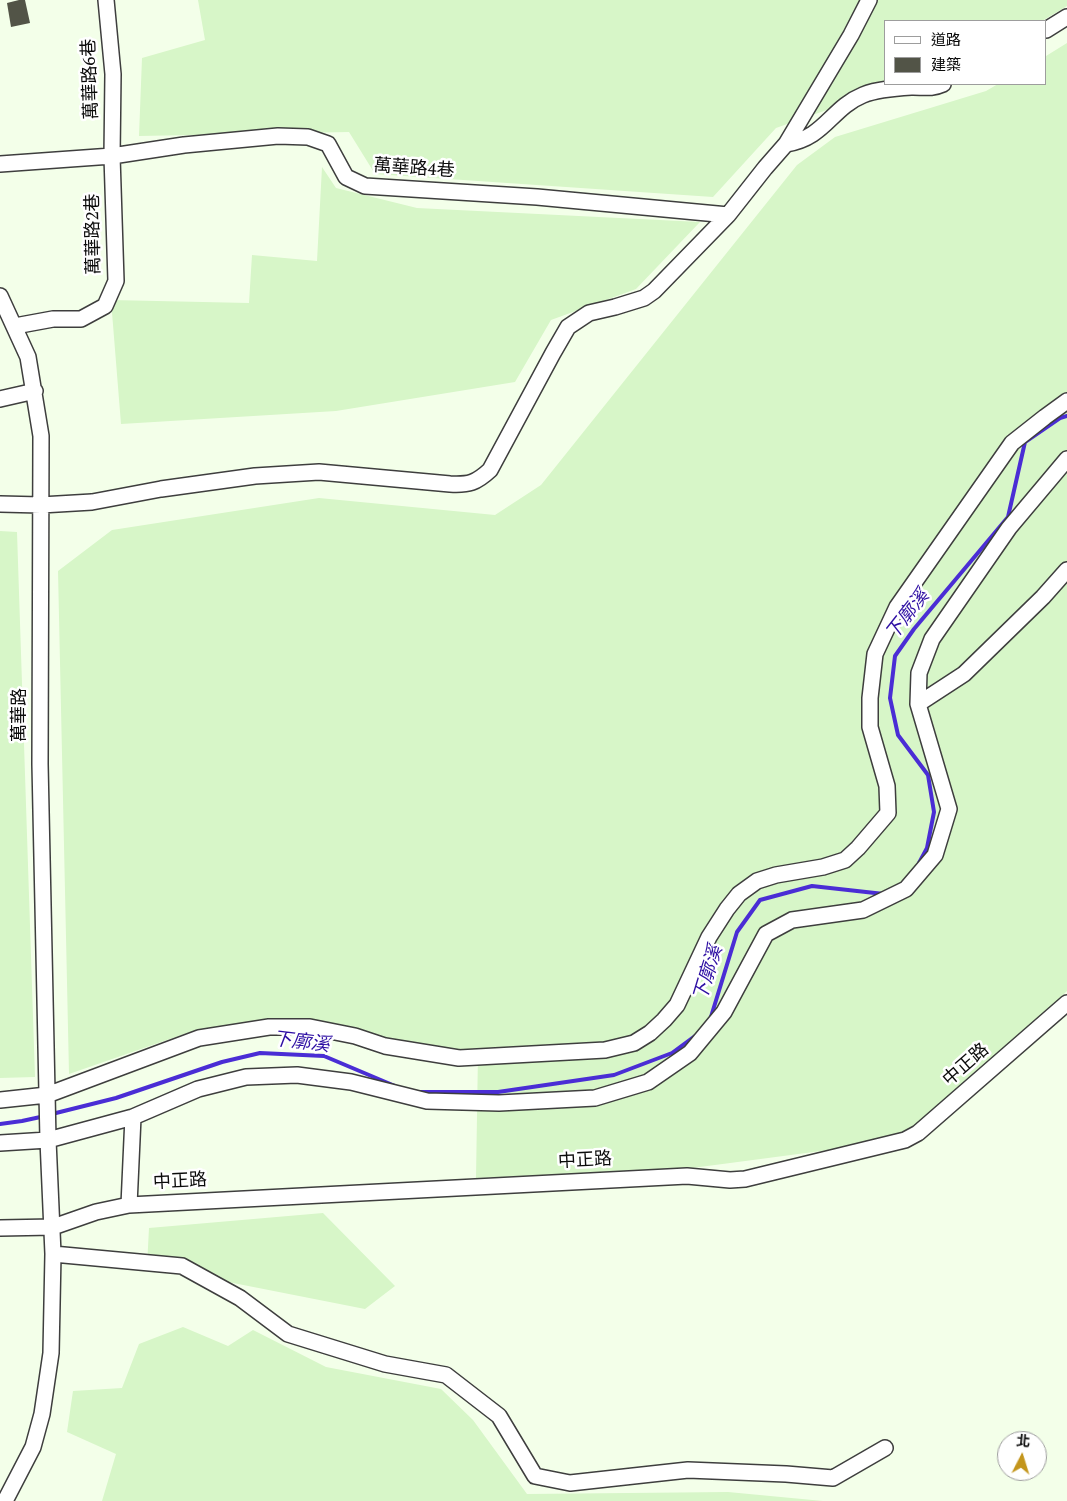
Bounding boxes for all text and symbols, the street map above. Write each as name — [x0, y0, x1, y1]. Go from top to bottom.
legend — [884, 20, 1047, 85]
text: 道路 — [931, 29, 961, 52]
street label: 萬華路6巷 — [80, 38, 104, 120]
text: 建築 — [931, 54, 961, 77]
street label: 萬華路4巷 — [373, 156, 455, 184]
street label: 萬華路2巷 — [83, 193, 107, 275]
water label: 下廓溪 — [882, 587, 936, 645]
street label: 萬華路 — [10, 688, 32, 742]
water label: 下廓溪 — [691, 943, 729, 1005]
water label: 下廓溪 — [271, 1029, 331, 1059]
street label: 中正路 — [940, 1040, 994, 1092]
street label: 中正路 — [557, 1150, 613, 1174]
street label: 中正路 — [152, 1171, 208, 1195]
text: 北 — [1015, 1430, 1031, 1453]
north arrow — [997, 1431, 1047, 1481]

